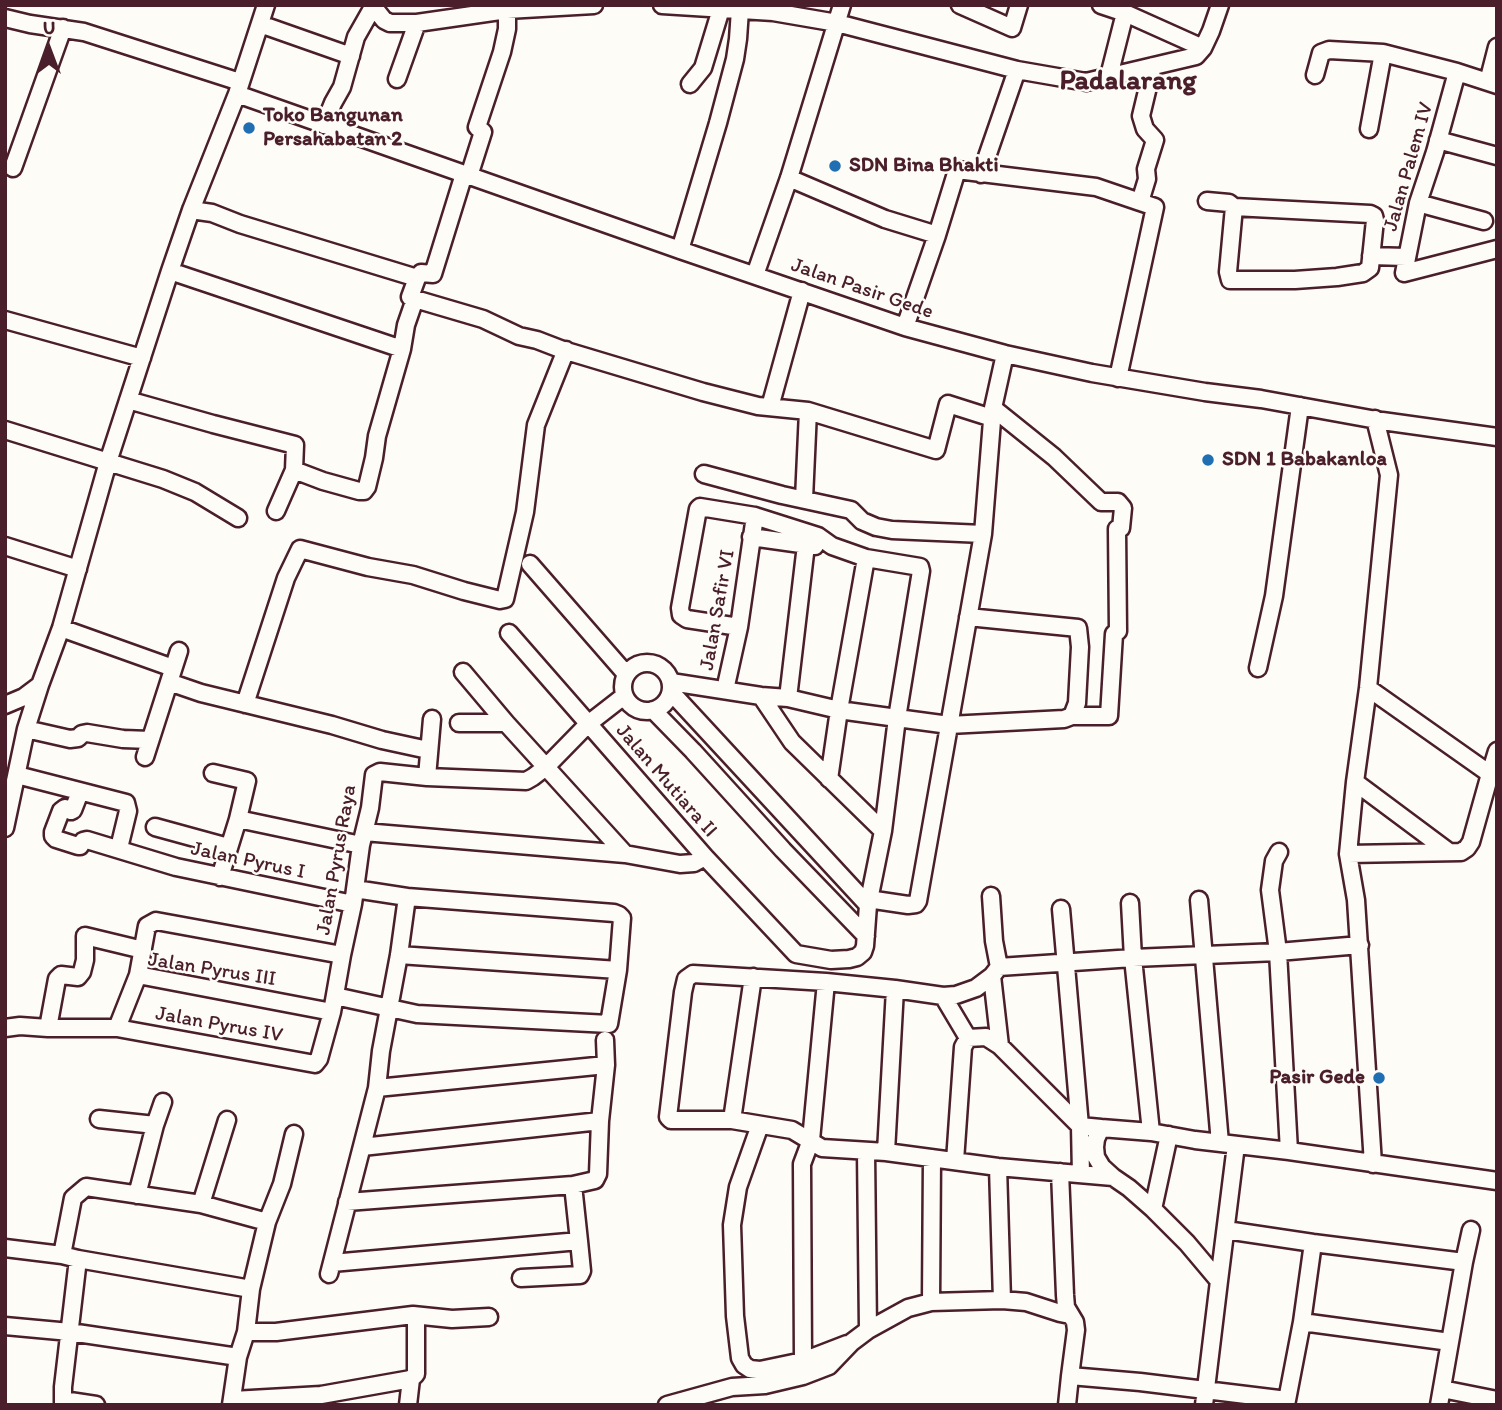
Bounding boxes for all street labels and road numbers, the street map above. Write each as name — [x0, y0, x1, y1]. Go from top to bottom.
street label: Jalan Palem IV — [1379, 100, 1439, 234]
street label: Jalan Pasir Gede — [788, 253, 936, 325]
street label: Jalan Safir VI — [695, 548, 741, 672]
street label: Jalan Mutiara II — [610, 719, 722, 843]
street label: Jalan Pyrus Raya — [311, 783, 363, 937]
street label: Jalan Pyrus I — [189, 837, 307, 885]
street label: Jalan Pyrus III — [146, 947, 278, 993]
street label: Jalan Pyrus IV — [154, 1001, 284, 1049]

